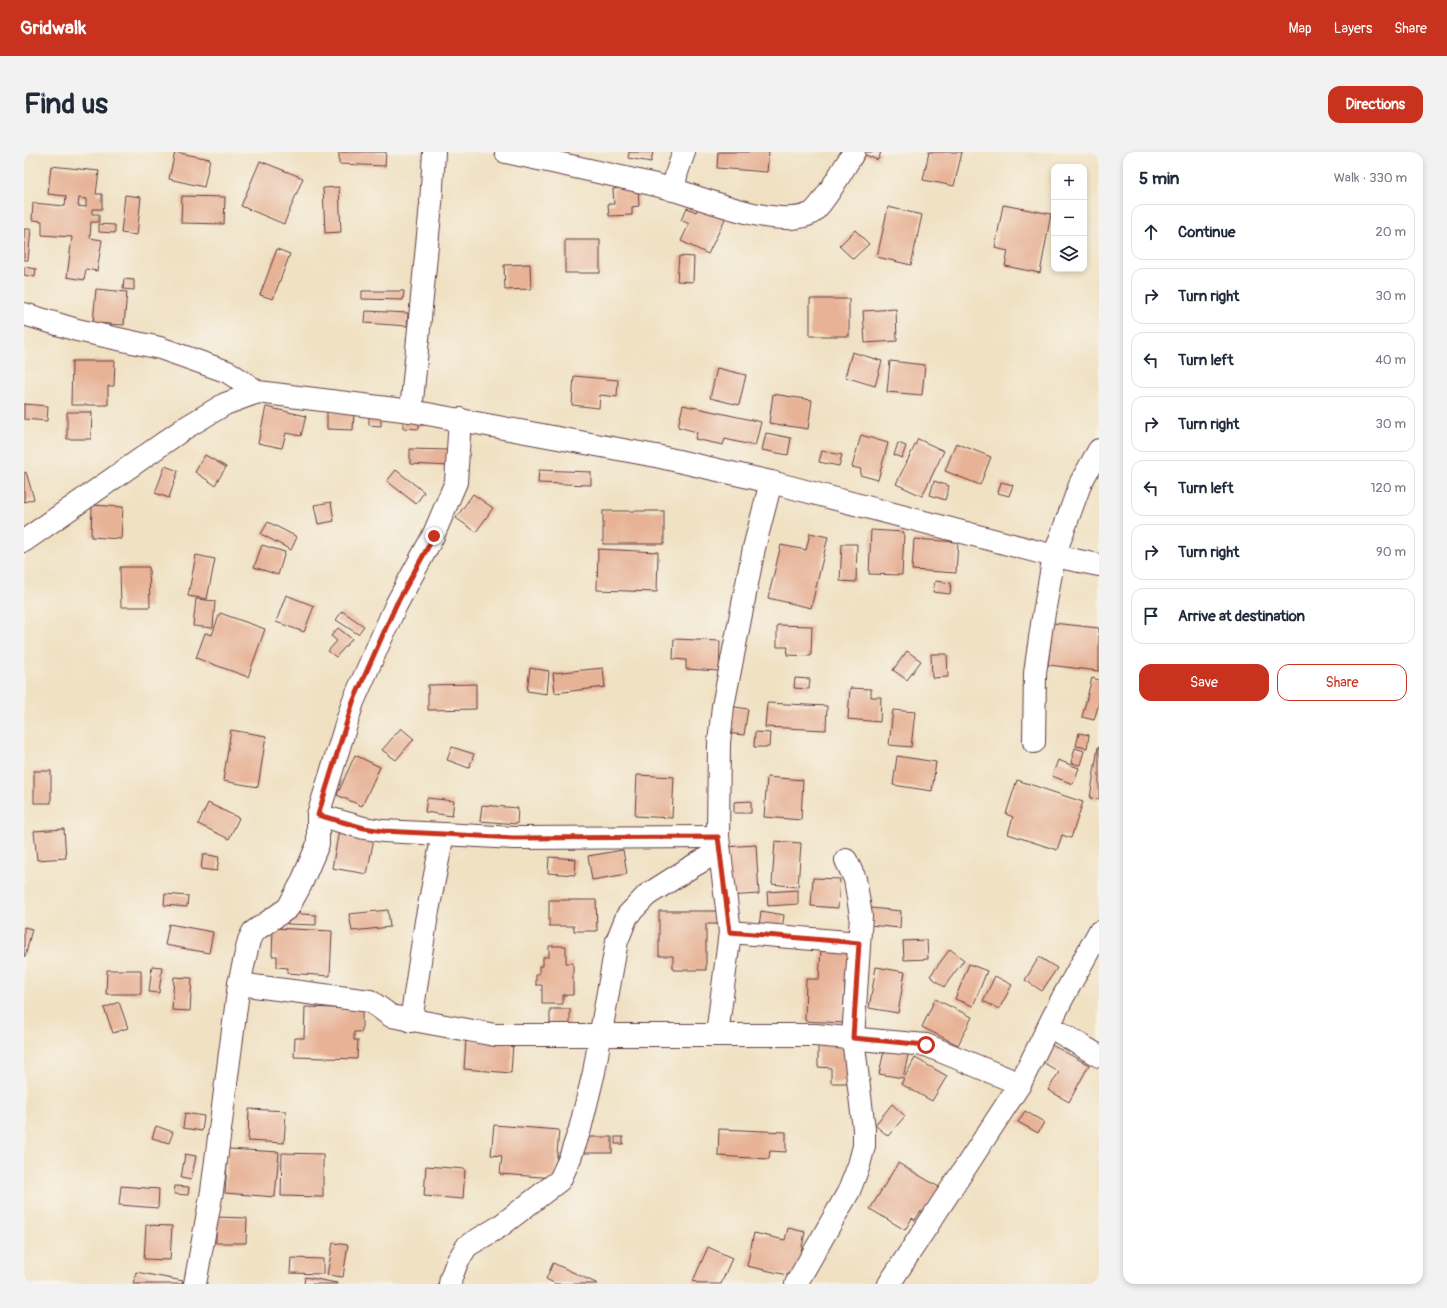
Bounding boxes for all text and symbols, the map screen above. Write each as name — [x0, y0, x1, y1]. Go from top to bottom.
text: Gridwalk — [20, 16, 86, 40]
text: Map — [1289, 20, 1312, 37]
text: Layers — [1334, 20, 1372, 37]
text: Share — [1394, 20, 1427, 37]
button: Directions — [1328, 86, 1423, 123]
text: Find us — [24, 87, 108, 122]
map controls — [1051, 164, 1087, 272]
button: + — [1051, 164, 1087, 200]
text: 5 min — [1139, 168, 1179, 189]
text: Walk · 330 m — [1334, 170, 1407, 186]
button: − — [1051, 200, 1087, 236]
icon: ahead — [1140, 221, 1162, 243]
text: Continue — [1178, 223, 1236, 242]
text: 20 m — [1375, 224, 1406, 240]
button: layers — [1051, 236, 1087, 272]
icon: right — [1140, 285, 1162, 307]
text: Turn right — [1178, 287, 1239, 306]
text: 30 m — [1376, 288, 1406, 304]
icon: left — [1140, 349, 1162, 371]
text: Turn left — [1178, 351, 1234, 370]
text: 40 m — [1375, 352, 1406, 368]
icon: right — [1140, 413, 1162, 435]
text: Turn right — [1178, 415, 1239, 434]
text: 30 m — [1376, 416, 1406, 432]
icon: left — [1140, 477, 1162, 499]
text: Turn left — [1178, 479, 1234, 498]
text: 120 m — [1370, 480, 1406, 496]
route end — [425, 527, 443, 545]
icon: right — [1140, 541, 1162, 563]
text: Turn right — [1178, 543, 1239, 562]
text: 90 m — [1376, 544, 1406, 560]
icon: arrive — [1140, 605, 1162, 627]
text: Arrive at destination — [1178, 607, 1305, 626]
button: Save — [1139, 664, 1269, 701]
button: Share — [1277, 664, 1407, 701]
route start — [917, 1036, 935, 1054]

